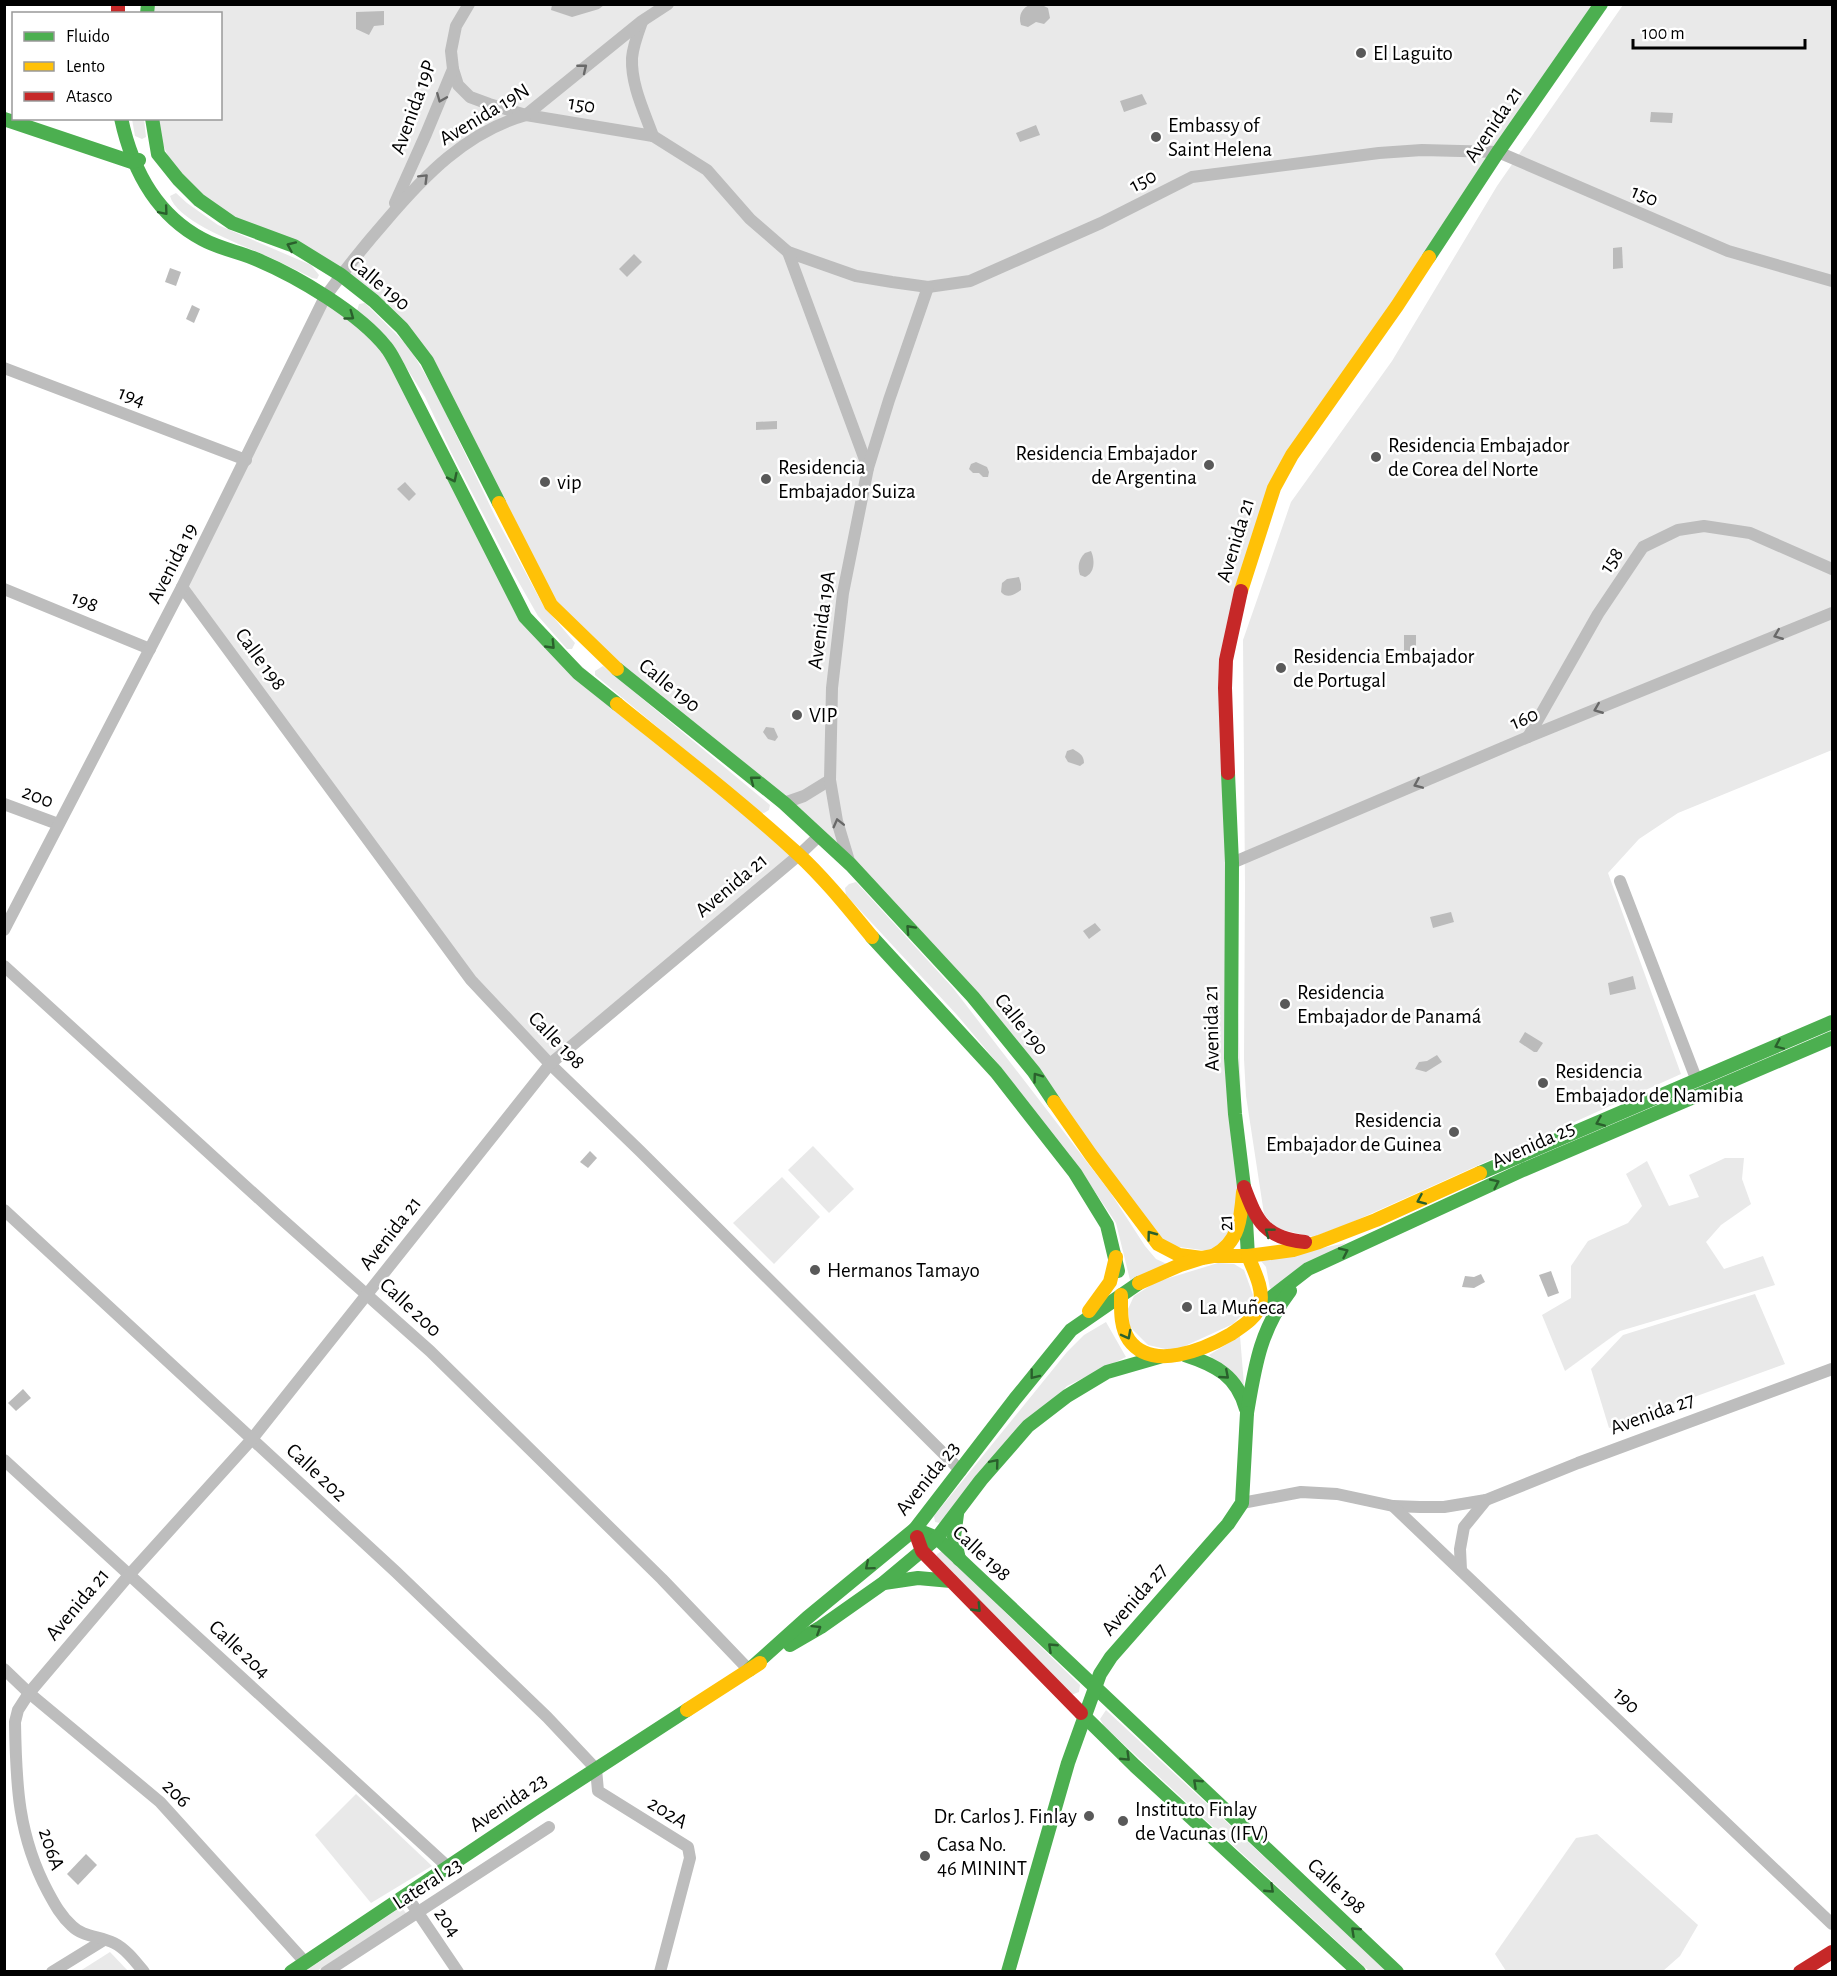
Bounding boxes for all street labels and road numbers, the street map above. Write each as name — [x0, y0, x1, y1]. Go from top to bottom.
street label: Avenida 19P — [387, 57, 440, 157]
street label: Avenida 19N — [435, 79, 533, 150]
street label: Avenida 21 — [1460, 82, 1526, 166]
street label: 150 — [567, 92, 597, 117]
street label: 150 — [1126, 165, 1160, 196]
street label: 150 — [1628, 181, 1661, 210]
street label: Calle 190 — [345, 252, 414, 315]
street label: 194 — [115, 382, 148, 411]
street label: Avenida 21 — [1213, 496, 1258, 585]
street label: Avenida 19 — [143, 520, 202, 607]
street label: 158 — [1595, 544, 1627, 577]
street label: Avenida 19A — [804, 569, 839, 671]
street label: 198 — [68, 587, 101, 616]
street label: Calle 198 — [231, 624, 290, 694]
street label: Calle 190 — [635, 654, 704, 716]
street label: 160 — [1507, 703, 1541, 734]
street label: 200 — [19, 781, 56, 812]
street label: Avenida 21 — [691, 849, 771, 921]
street label: Avenida 21 — [1200, 984, 1223, 1072]
street label: Calle 190 — [991, 990, 1053, 1059]
street label: Calle 198 — [524, 1007, 589, 1073]
street label: Avenida 25 — [1489, 1117, 1578, 1172]
street label: Avenida 21 — [355, 1193, 425, 1274]
street label: 21 — [1215, 1214, 1236, 1232]
street label: Calle 200 — [376, 1274, 446, 1341]
street label: Avenida 27 — [1607, 1388, 1697, 1438]
street label: Avenida 23 — [891, 1437, 963, 1519]
street label: Calle 202 — [282, 1439, 351, 1505]
street label: Calle 198 — [948, 1521, 1015, 1585]
street label: Avenida 27 — [1097, 1559, 1171, 1640]
street label: Avenida 21 — [41, 1564, 113, 1644]
street label: Calle 204 — [205, 1616, 274, 1683]
street label: 190 — [1609, 1683, 1644, 1718]
street label: Avenida 23 — [466, 1769, 551, 1836]
street label: 206 — [158, 1775, 195, 1812]
street label: 202A — [644, 1792, 691, 1833]
street label: 206A — [35, 1826, 68, 1873]
street label: Lateral 23 — [389, 1853, 466, 1913]
street label: Calle 198 — [1303, 1854, 1370, 1918]
street label: 204 — [430, 1904, 465, 1941]

